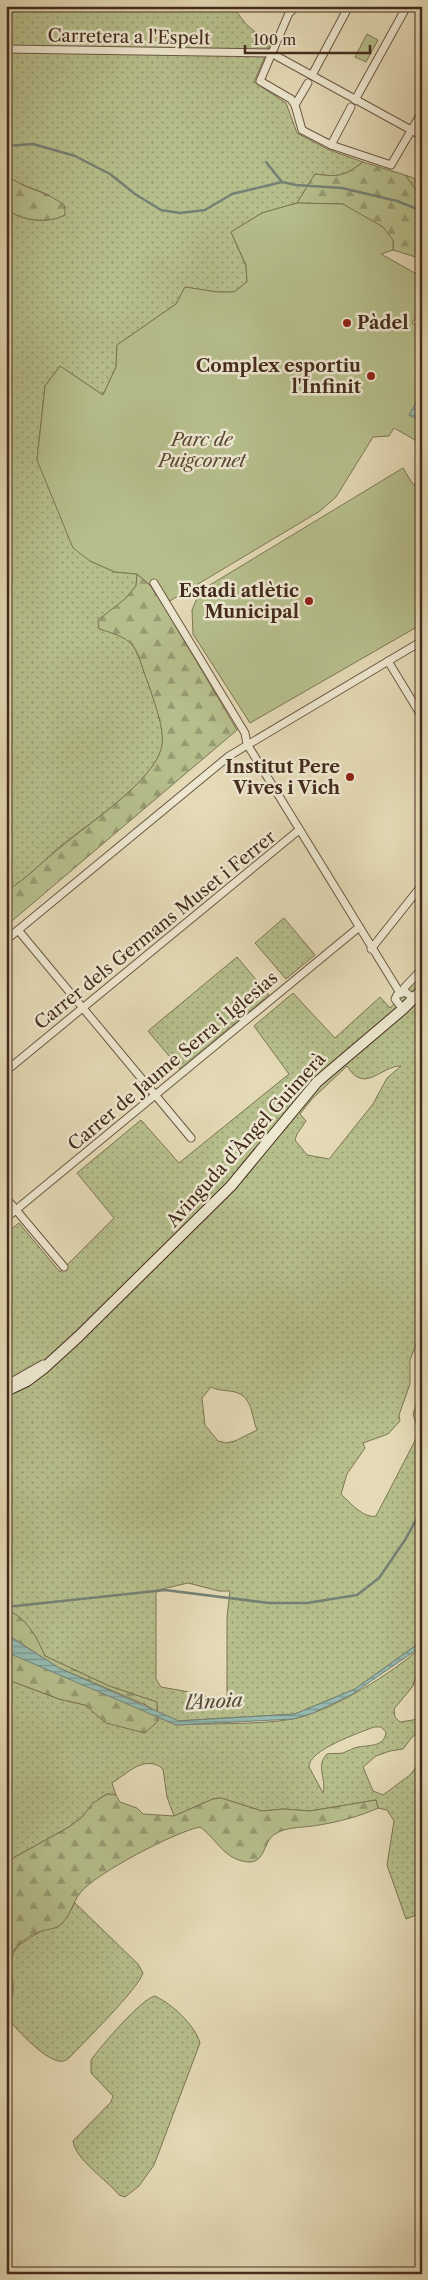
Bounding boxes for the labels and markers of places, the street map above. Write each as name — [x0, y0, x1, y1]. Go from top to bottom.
place label: Pàdel — [357, 312, 409, 334]
marker: Pàdel — [341, 317, 353, 329]
place label: Complex esportiu l'Infinit — [196, 355, 362, 398]
marker: Complex esportiu l'Infinit — [365, 370, 377, 382]
place label: Estadi atlètic Municipal — [179, 580, 299, 623]
marker: Estadi atlètic Municipal — [303, 595, 315, 607]
place label: Institut Pere Vives i Vich — [225, 756, 341, 799]
marker: Institut Pere Vives i Vich — [344, 771, 356, 783]

